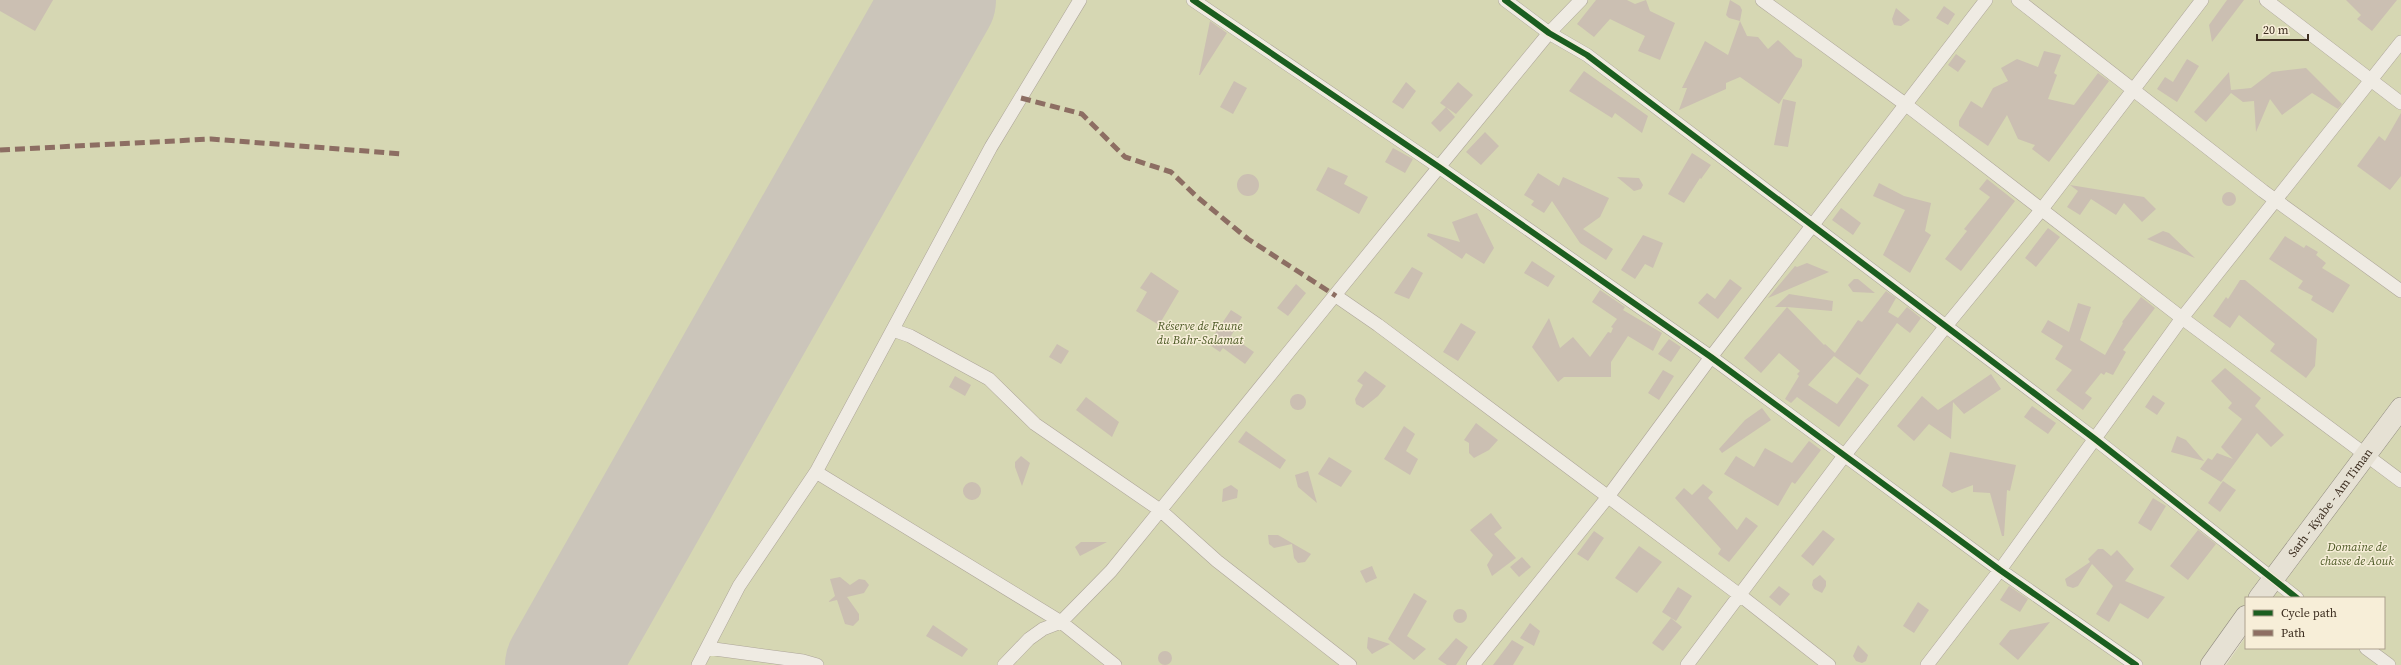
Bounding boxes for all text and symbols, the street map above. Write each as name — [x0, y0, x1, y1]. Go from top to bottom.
scale bar — [2257, 16, 2308, 42]
text: 20 m — [2263, 22, 2289, 38]
park label: Réserve de Faune du Bahr-Salamat — [1157, 318, 1244, 348]
street label: Sarh - Kyabe - Am Timan — [2284, 445, 2376, 560]
park label: Domaine de chasse de Aouk — [2320, 539, 2394, 569]
legend — [2245, 597, 2385, 649]
text: Cycle path — [2281, 605, 2337, 621]
text: Path — [2281, 625, 2305, 641]

